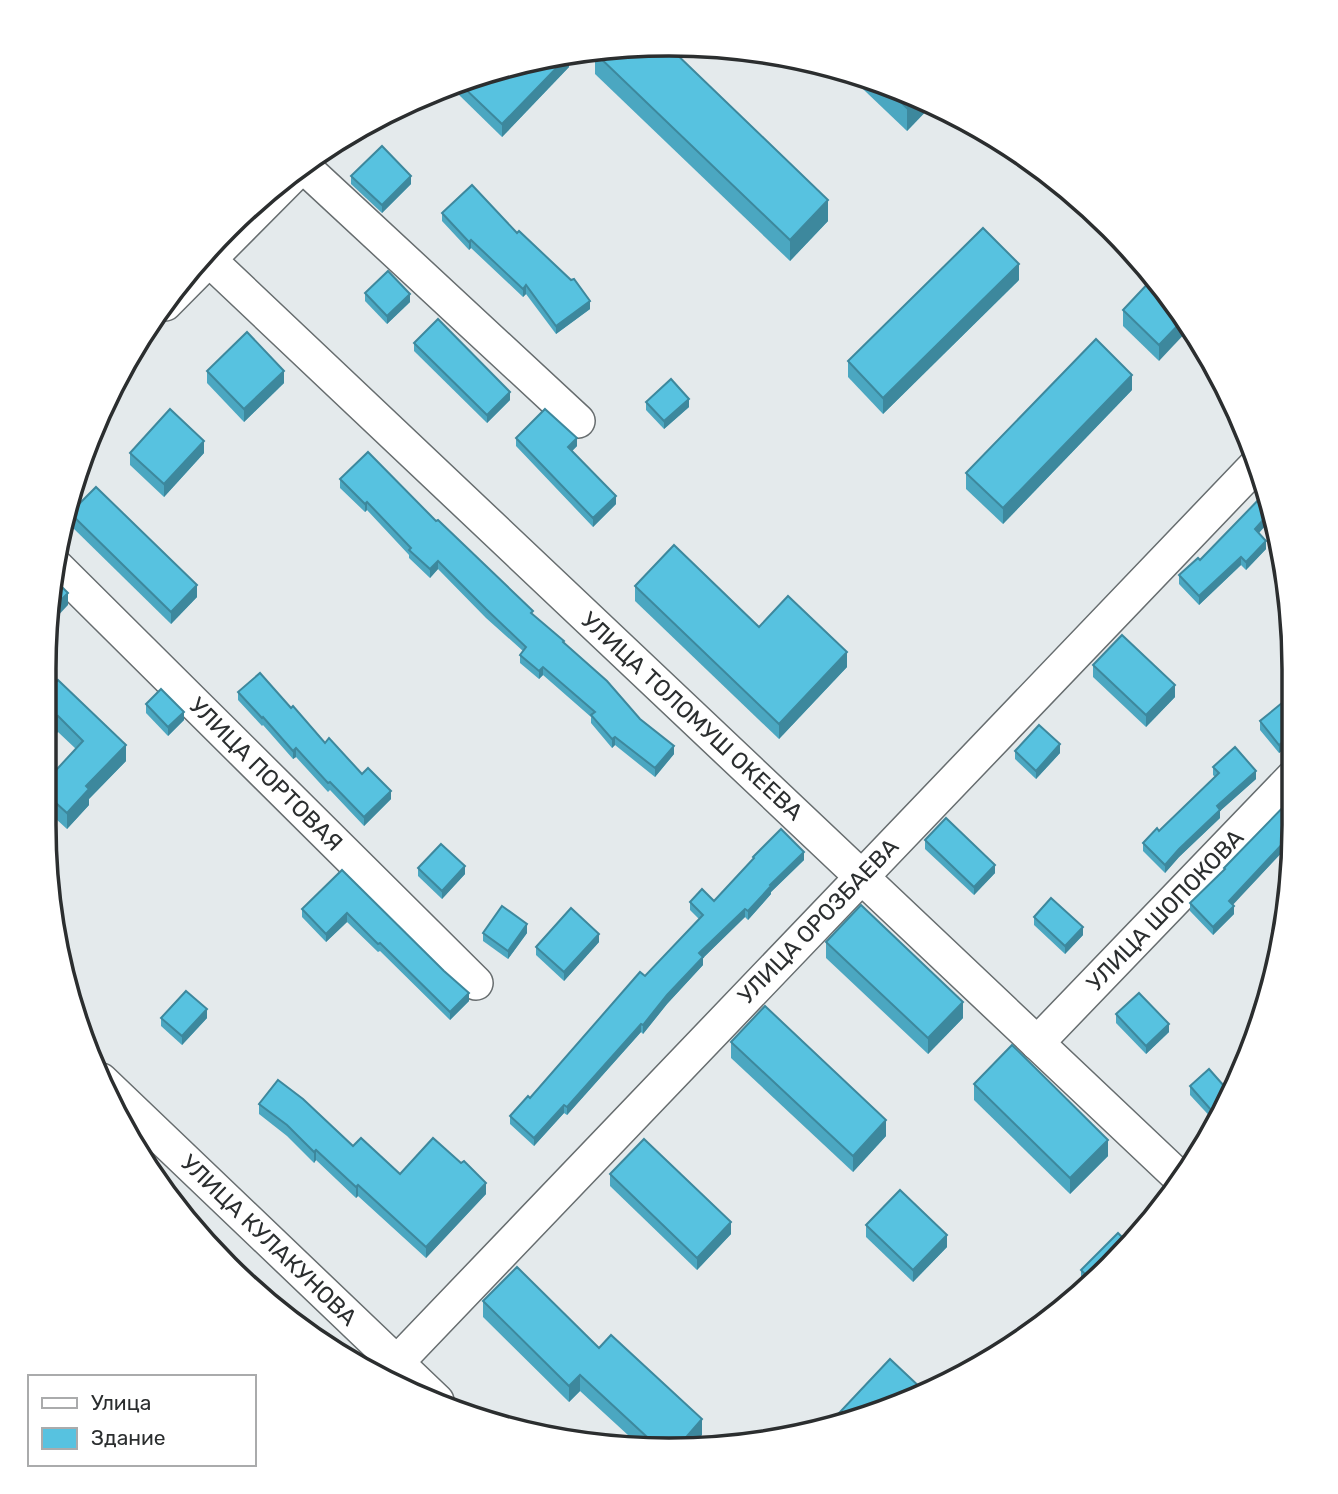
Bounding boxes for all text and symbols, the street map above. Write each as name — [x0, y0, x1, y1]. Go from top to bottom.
street label: УЛИЦА ТОЛОМУШ ОКЕЕВА — [575, 606, 809, 826]
street label: УЛИЦА ПОРТОВАЯ — [183, 691, 349, 857]
street label: УЛИЦА ШОПОКОВА — [1081, 823, 1249, 997]
street label: УЛИЦА ОРОЗБАЕВА — [732, 832, 904, 1010]
street label: УЛИЦА КУЛАКУНОВА — [175, 1149, 363, 1331]
legend — [28, 1375, 256, 1466]
text: Улица — [91, 1390, 151, 1415]
text: Здание — [91, 1425, 166, 1450]

